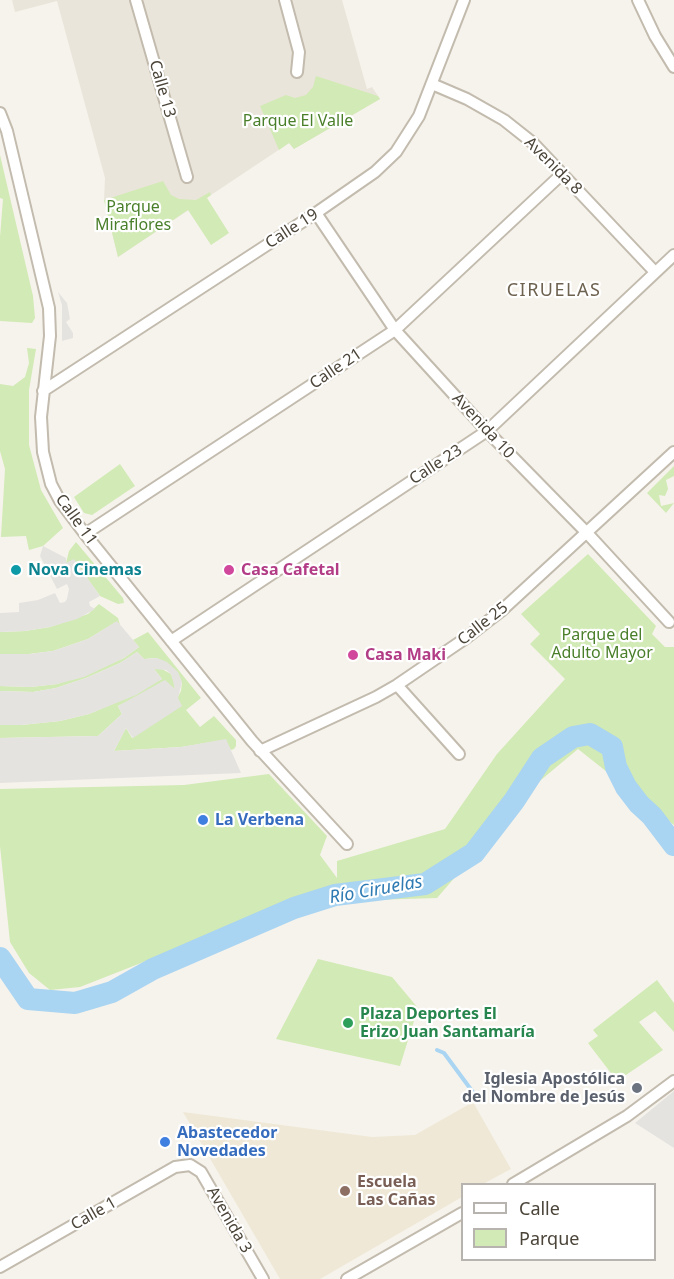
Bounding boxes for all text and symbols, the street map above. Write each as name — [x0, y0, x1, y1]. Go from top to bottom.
street label: Calle 13 — [145, 58, 179, 120]
park label: Parque El Valle — [243, 111, 353, 131]
street label: Avenida 8 — [520, 133, 586, 199]
park label: Parque Miraflores — [95, 197, 171, 235]
street label: Calle 19 — [262, 205, 322, 253]
district label: CIRUELAS — [507, 280, 601, 302]
street label: Calle 21 — [306, 345, 366, 393]
street label: Avenida 10 — [448, 389, 518, 463]
street label: Calle 23 — [406, 441, 466, 489]
street label: Calle 11 — [51, 491, 101, 549]
place label: Nova Cinemas — [28, 560, 142, 580]
place label: Casa Cafetal — [241, 560, 340, 580]
marker: Nova Cinemas — [9, 563, 23, 577]
marker: Casa Cafetal — [222, 563, 236, 577]
street label: Calle 25 — [454, 598, 512, 650]
park label: Parque del Adulto Mayor — [551, 625, 653, 663]
place label: Casa Maki — [365, 645, 446, 665]
marker: Casa Maki — [346, 648, 360, 662]
place label: La Verbena — [215, 810, 304, 830]
marker: La Verbena — [196, 813, 210, 827]
water label: Río Ciruelas — [328, 871, 424, 909]
place label: Plaza Deportes El Erizo Juan Santamaría — [360, 1004, 535, 1042]
marker: Plaza Deportes El Erizo Juan Santamaría — [341, 1016, 355, 1030]
place label: Iglesia Apostólica del Nombre de Jesús — [462, 1069, 625, 1107]
marker: Iglesia Apostólica del Nombre de Jesús — [630, 1081, 644, 1095]
place label: Abastecedor Novedades — [177, 1123, 277, 1161]
marker: Abastecedor Novedades — [158, 1135, 172, 1149]
place label: Escuela Las Cañas — [357, 1172, 436, 1210]
street label: Avenida 3 — [202, 1183, 256, 1257]
legend — [461, 1183, 656, 1261]
marker: Escuela Las Cañas — [338, 1184, 352, 1198]
street label: Calle 1 — [68, 1193, 120, 1235]
text: Calle — [519, 1196, 560, 1220]
text: Parque — [519, 1226, 579, 1250]

